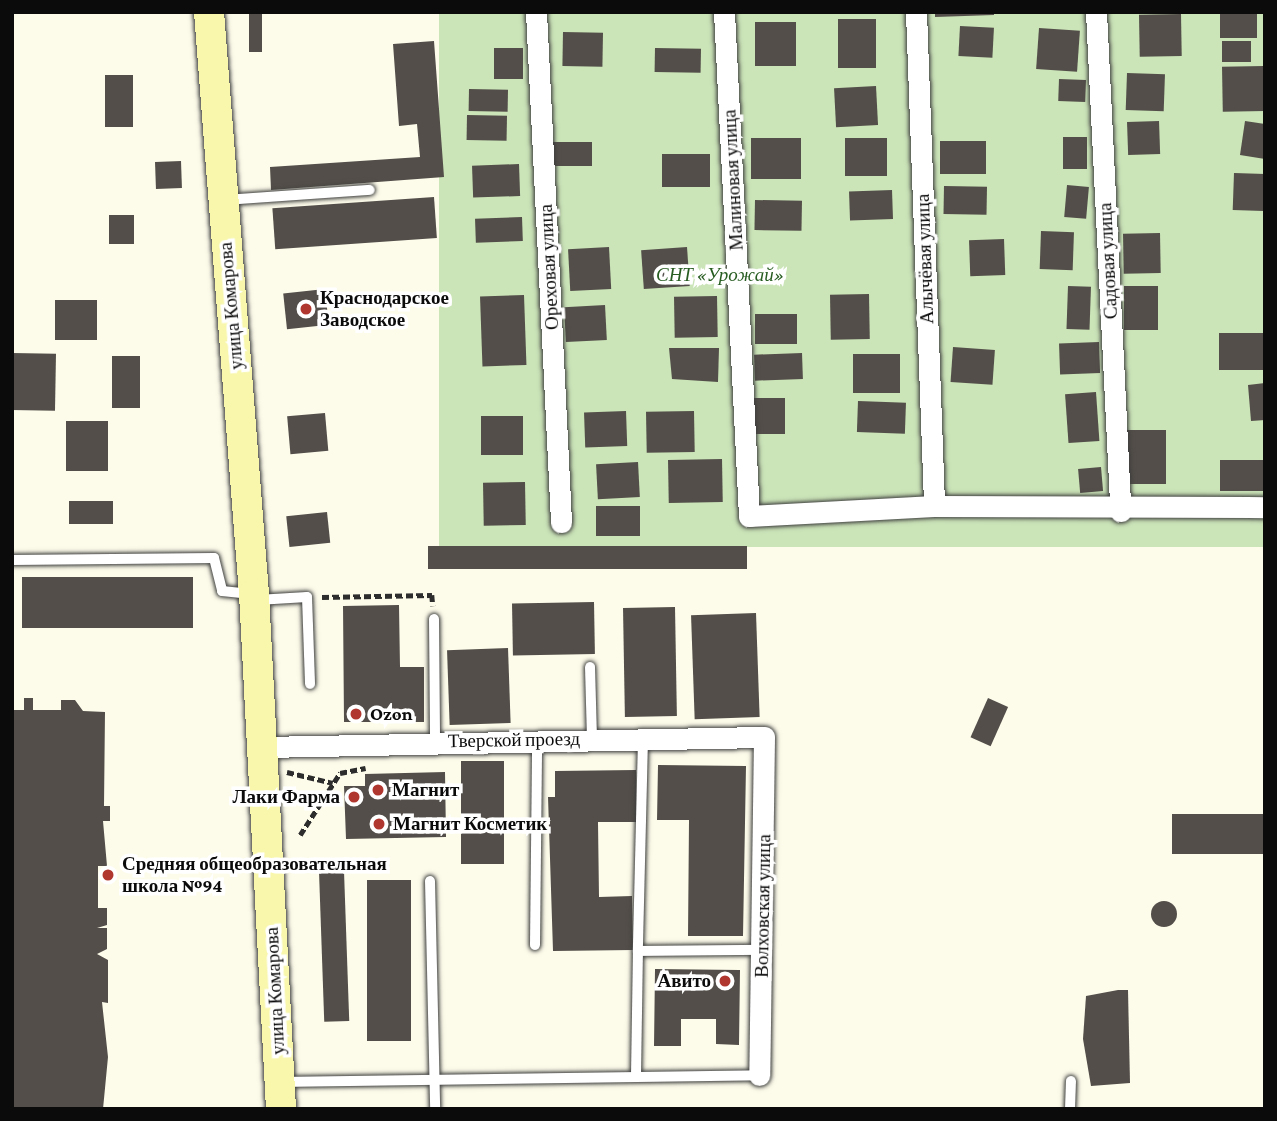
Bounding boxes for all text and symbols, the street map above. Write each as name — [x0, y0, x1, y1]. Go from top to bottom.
street label: Малиновая улица — [718, 109, 748, 251]
street label: Алычёвая улица — [911, 193, 939, 325]
street label: Садовая улица — [1094, 202, 1122, 320]
street label: Ореховая улица — [534, 203, 564, 331]
street label: улица Комарова — [214, 241, 248, 371]
park label: СНТ «Урожай» — [656, 264, 784, 286]
place label: Краснодарское Заводское — [320, 287, 449, 331]
marker: Краснодарское Заводское — [298, 301, 314, 317]
place label: Ozon — [370, 703, 413, 725]
marker: Ozon — [348, 706, 364, 722]
street label: Тверской проезд — [448, 727, 580, 753]
place label: Магнит — [392, 779, 459, 801]
marker: Магнит — [370, 782, 386, 798]
place label: Лаки Фарма — [232, 786, 340, 808]
marker: Лаки Фарма — [346, 789, 362, 805]
place label: Магнит Косметик — [393, 813, 547, 835]
marker: Магнит Косметик — [371, 816, 387, 832]
street label: Волховская улица — [750, 834, 776, 978]
place label: Средняя общеобразовательная школа №94 — [122, 853, 387, 897]
marker: Средняя общеобразовательная школа №94 — [100, 867, 116, 883]
street label: улица Комарова — [260, 927, 290, 1055]
place label: Авито — [657, 970, 711, 992]
marker: Авито — [717, 973, 733, 989]

